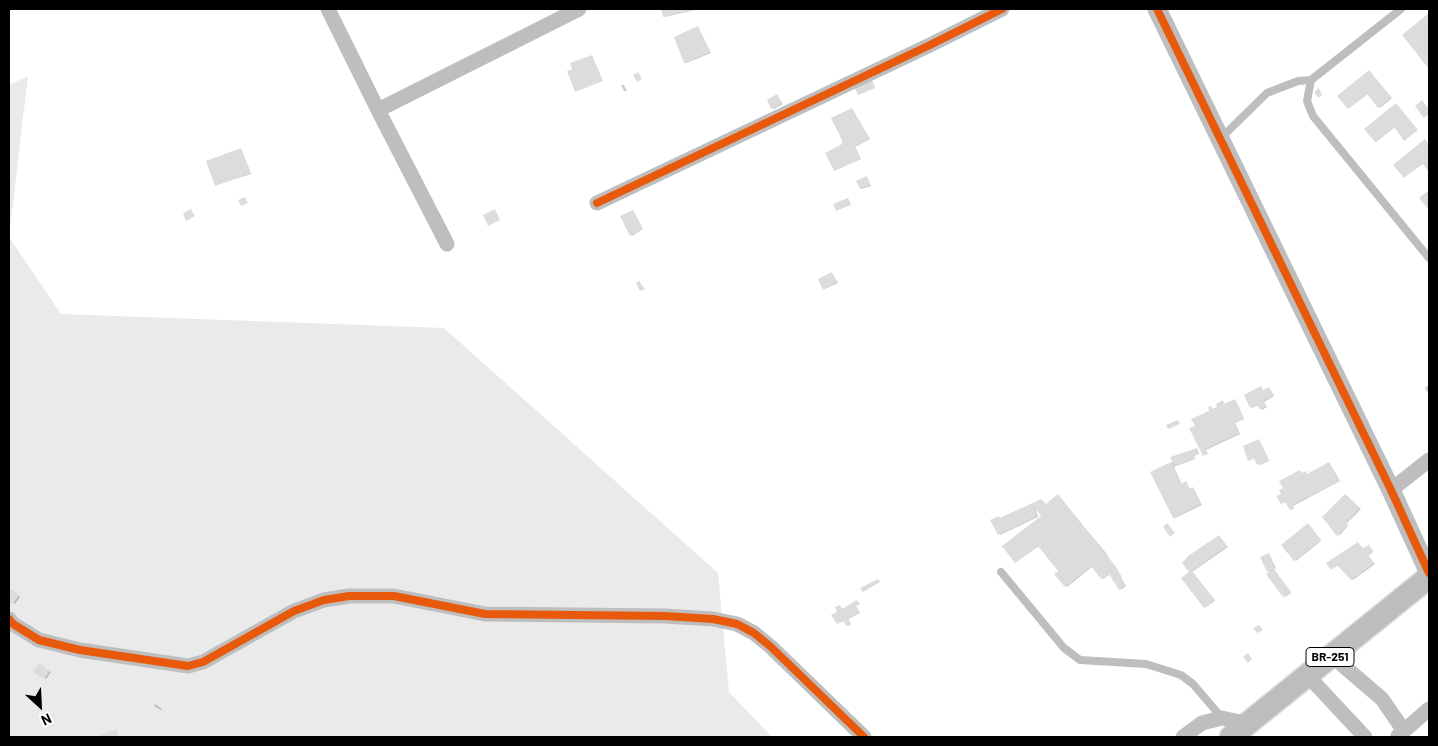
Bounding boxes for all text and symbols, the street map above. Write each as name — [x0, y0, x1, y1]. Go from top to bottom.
road number: BR-251 — [1306, 648, 1354, 666]
north arrow — [15, 681, 65, 731]
text: N — [39, 710, 54, 730]

